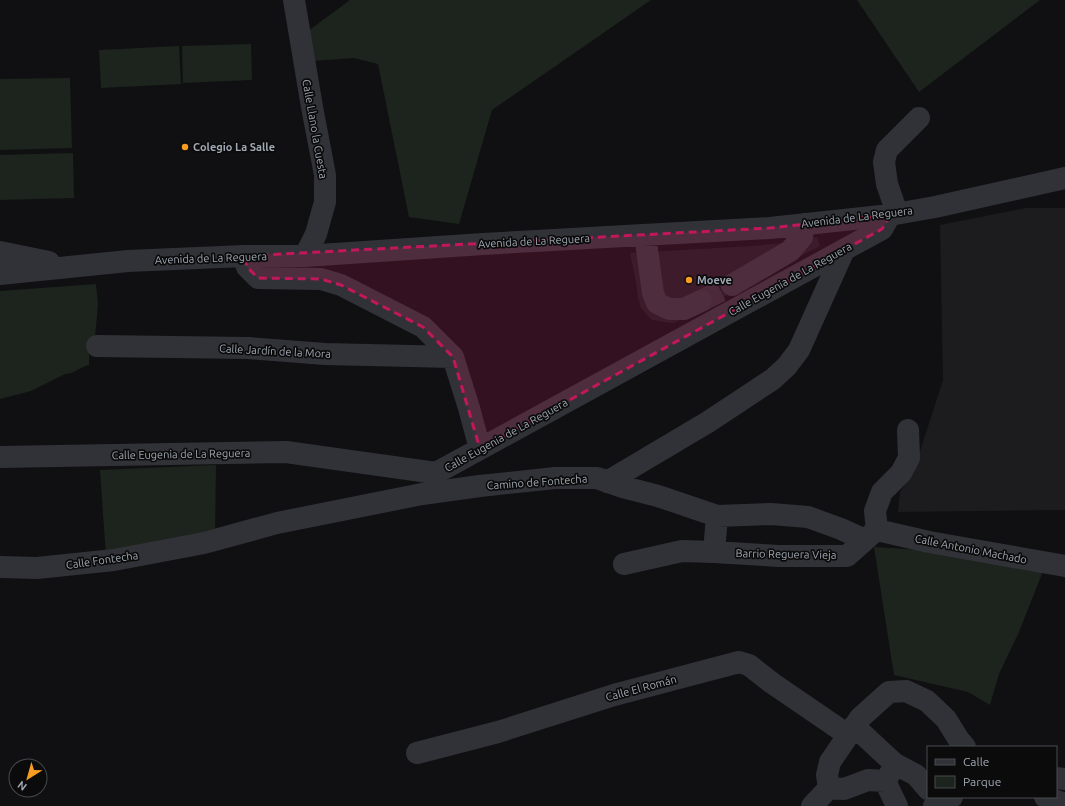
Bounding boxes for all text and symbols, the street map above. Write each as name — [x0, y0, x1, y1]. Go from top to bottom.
street label: Calle Llano la Cuesta — [300, 78, 330, 180]
place label: Colegio La Salle — [193, 141, 275, 153]
marker: Colegio La Salle — [180, 142, 190, 152]
street label: Avenida de La Reguera — [801, 204, 913, 230]
street label: Avenida de La Reguera — [478, 232, 590, 250]
street label: Calle Eugenia de La Reguera — [726, 240, 854, 318]
street label: Avenida de La Reguera — [155, 250, 267, 266]
place label: Moeve — [697, 274, 732, 286]
marker: Moeve — [684, 275, 694, 285]
street label: Calle Jardín de la Mora — [219, 342, 331, 360]
street label: Calle Eugenia de La Reguera — [442, 396, 570, 474]
street label: Calle Eugenia de La Reguera — [111, 447, 251, 461]
street label: Camino de Fontecha — [486, 473, 588, 491]
street label: Calle Antonio Machado — [914, 532, 1028, 566]
street label: Barrio Reguera Vieja — [735, 547, 837, 561]
street label: Calle Fontecha — [65, 549, 139, 571]
street label: Calle El Román — [604, 673, 678, 703]
legend — [927, 746, 1057, 798]
text: Calle — [963, 755, 989, 768]
north arrow — [8, 758, 48, 798]
text: Parque — [963, 775, 1001, 788]
text: N — [15, 779, 29, 793]

